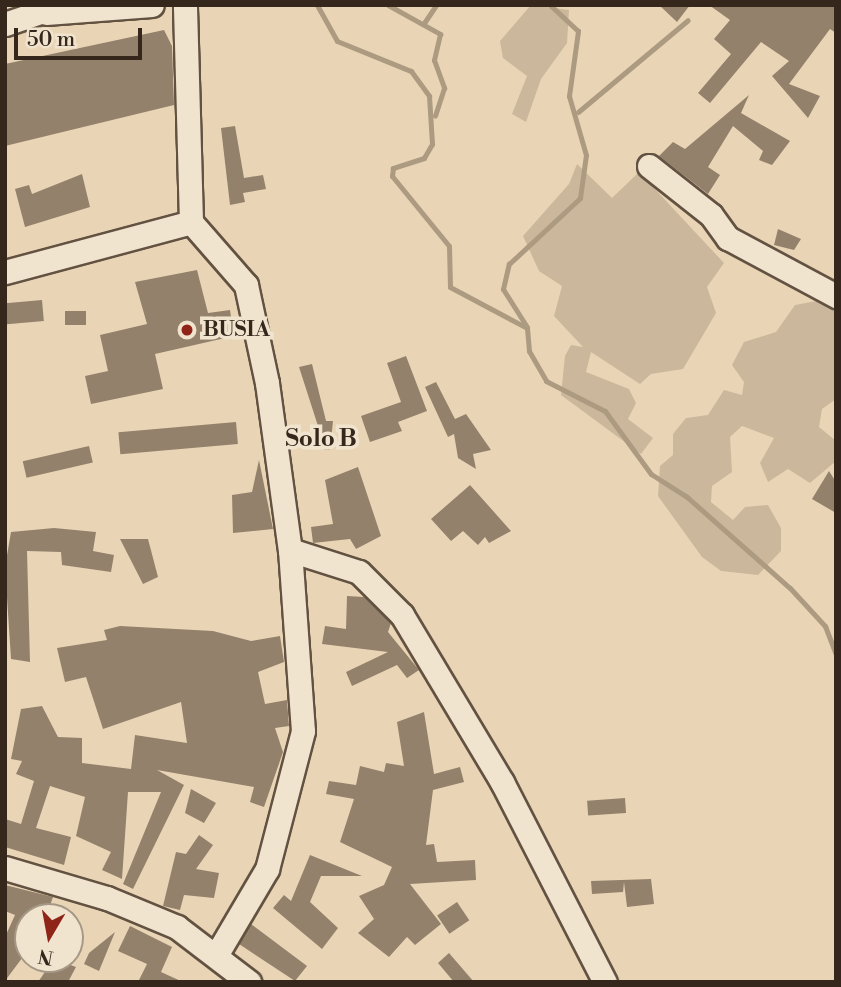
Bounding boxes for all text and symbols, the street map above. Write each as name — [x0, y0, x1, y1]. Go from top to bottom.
scale bar — [18, 14, 145, 58]
text: 50 m — [27, 27, 75, 53]
place label: BUSIA — [203, 317, 270, 343]
marker: BUSIA — [177, 320, 197, 340]
district label: Solo B — [285, 426, 357, 454]
north arrow — [14, 903, 84, 973]
text: N — [36, 944, 55, 970]

